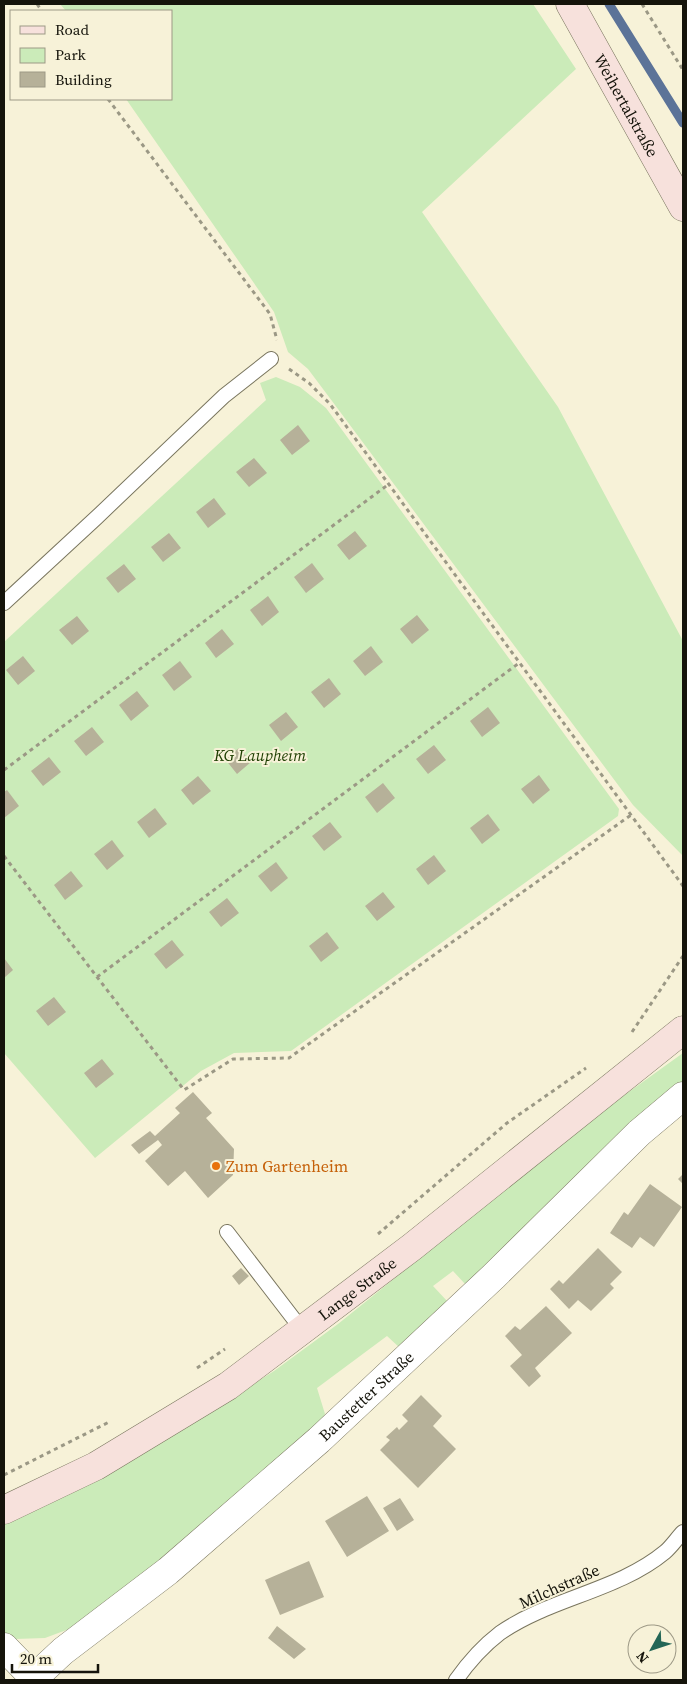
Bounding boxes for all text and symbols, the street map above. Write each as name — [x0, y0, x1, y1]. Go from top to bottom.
legend — [10, 10, 172, 100]
text: Road — [55, 19, 89, 40]
text: Park — [55, 44, 87, 65]
street label: Weihertalstraße — [589, 50, 664, 161]
text: Building — [55, 69, 112, 90]
park label: KG Laupheim — [213, 744, 306, 766]
place label: Zum Gartenheim — [226, 1155, 348, 1177]
marker: Zum Gartenheim — [210, 1160, 222, 1172]
street label: Lange Straße — [313, 1252, 401, 1325]
street label: Baustetter Straße — [314, 1346, 418, 1446]
street label: Milchstraße — [515, 1559, 603, 1613]
north arrow — [627, 1624, 677, 1674]
scale bar — [12, 1642, 99, 1674]
text: N — [631, 1647, 653, 1668]
text: 20 m — [20, 1648, 52, 1669]

